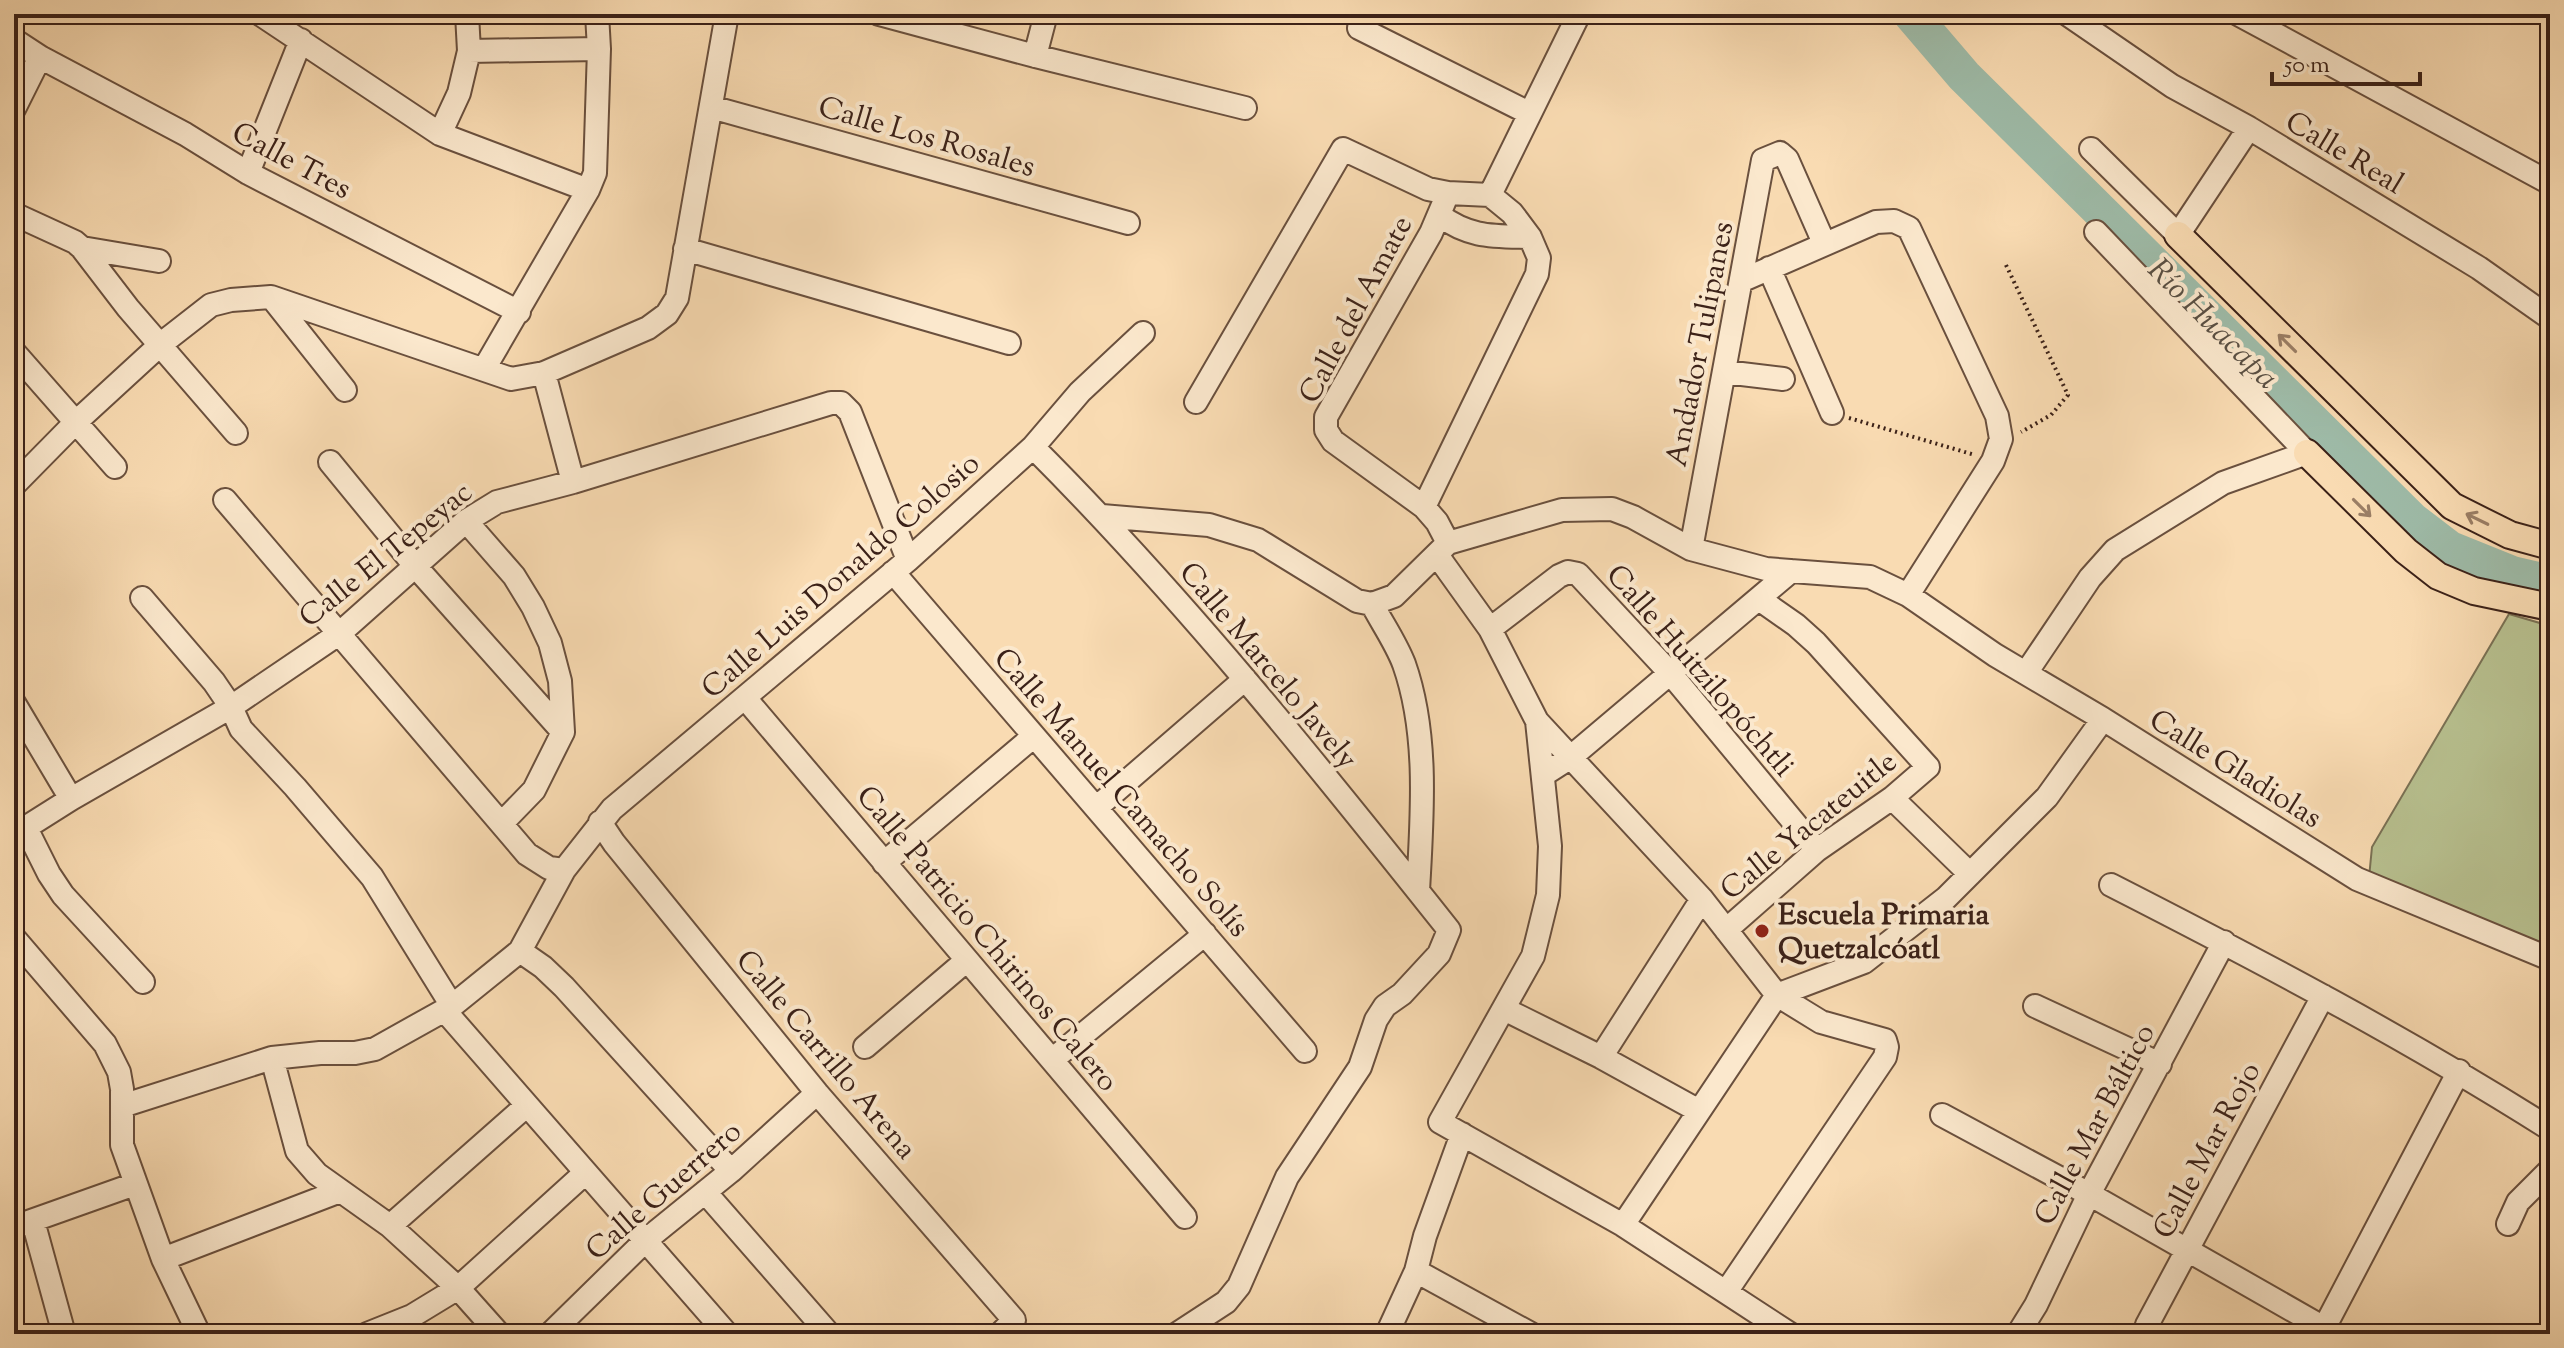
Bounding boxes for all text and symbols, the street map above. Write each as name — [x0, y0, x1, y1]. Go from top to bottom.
scale bar — [2272, 36, 2420, 86]
text: 50 m — [2282, 49, 2330, 83]
street label: Calle Los Rosales — [813, 87, 1040, 190]
street label: Calle Real — [2276, 102, 2411, 206]
street label: Calle Tres — [223, 113, 358, 212]
street label: Calle del Amate — [1290, 209, 1425, 411]
street label: Andador Tulipanes — [1657, 218, 1746, 471]
water label: Río Huacapa — [2136, 249, 2288, 401]
one-way arrow — [2277, 334, 2297, 353]
street label: Calle Luis Donaldo Colosio — [693, 444, 990, 710]
street label: Calle El Tepeyac — [291, 473, 482, 639]
one-way arrow — [2352, 498, 2371, 517]
one-way arrow — [2466, 511, 2490, 526]
street label: Calle Marcelo Javely — [1167, 554, 1367, 780]
street label: Calle Huitzilopóchtli — [1595, 556, 1804, 787]
street label: Calle Manuel Camacho Solís — [982, 639, 1258, 948]
street label: Calle Gladiolas — [2140, 700, 2329, 840]
street label: Calle Yacateuitle — [1712, 742, 1907, 912]
street label: Calle Patricio Chirinos Calero — [845, 777, 1127, 1102]
place label: Escuela Primaria Quetzalcóatl — [1778, 895, 1989, 972]
marker: Escuela Primaria Quetzalcóatl — [1753, 922, 1771, 940]
street label: Calle Carrillo Arena — [724, 941, 926, 1170]
street label: Calle Mar Báltico — [2025, 1017, 2167, 1233]
street label: Calle Mar Rojo — [2144, 1055, 2273, 1247]
street label: Calle Guerrero — [577, 1112, 752, 1272]

